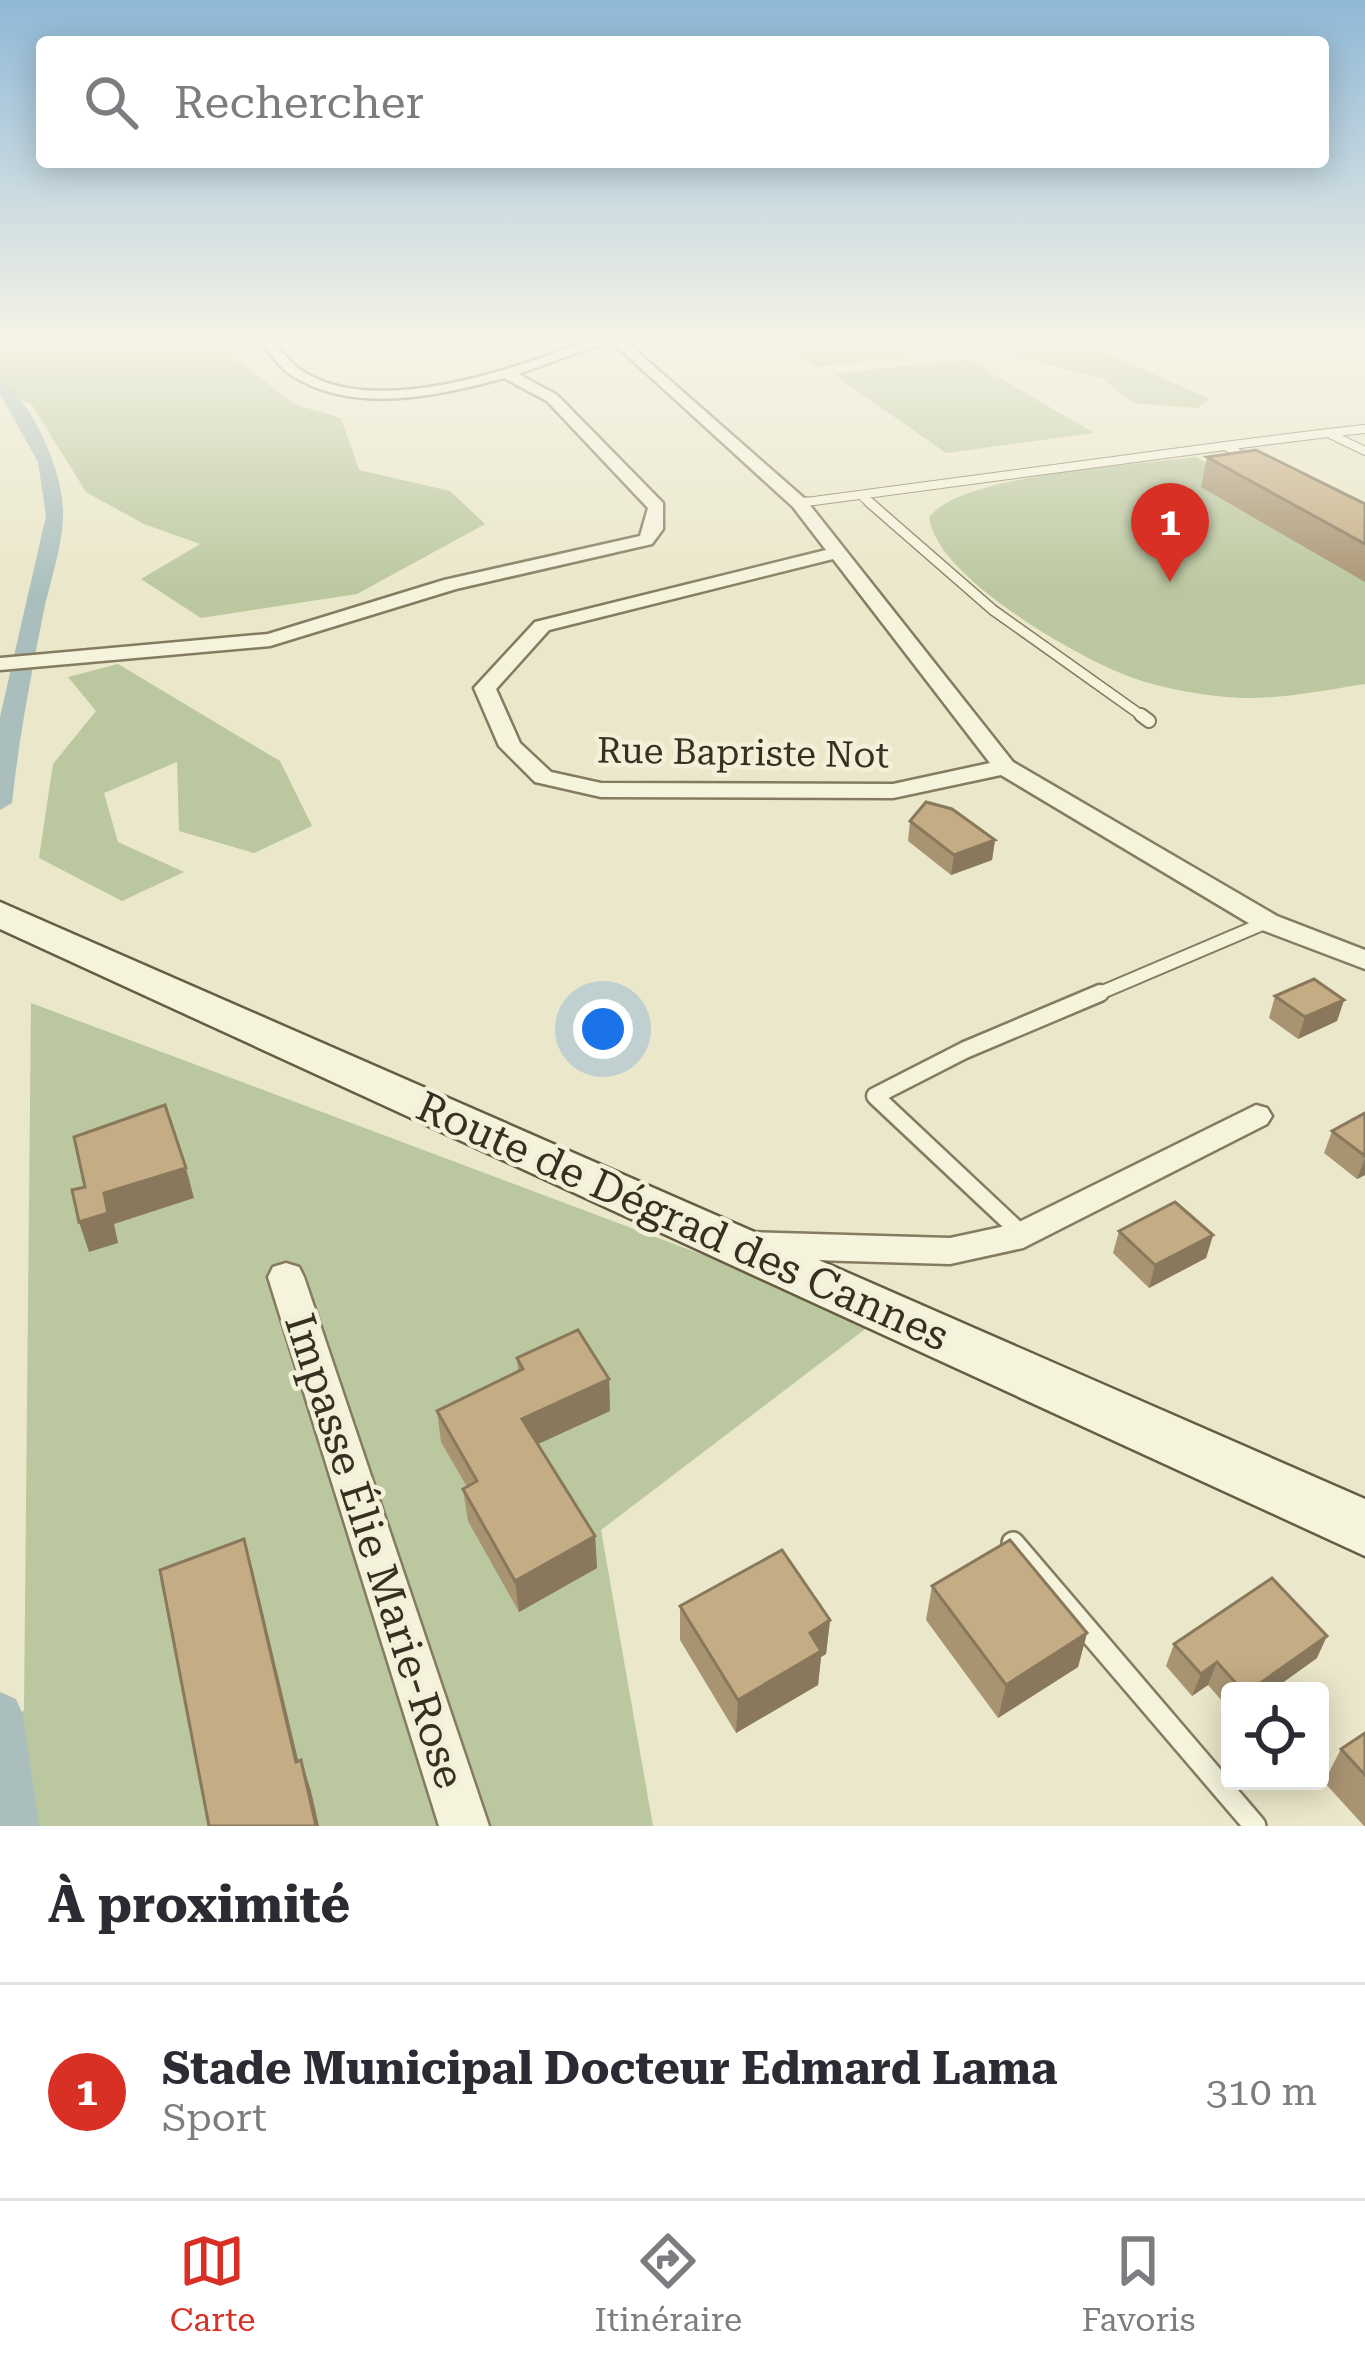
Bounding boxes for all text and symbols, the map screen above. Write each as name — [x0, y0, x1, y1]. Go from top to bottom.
search box — [36, 36, 1329, 168]
icon: search — [78, 69, 144, 135]
text: Rechercher — [174, 76, 424, 129]
pin: 1 — [1131, 483, 1209, 582]
street label: Rue Bapriste Not — [597, 729, 889, 777]
your location — [573, 999, 633, 1059]
street label: Route de Dégrad des Cannes — [410, 1081, 956, 1361]
street label: Impasse Élie Marie-Rose — [275, 1308, 475, 1794]
map controls — [1221, 1682, 1329, 1790]
button: locate — [1221, 1682, 1329, 1790]
text: À proximité — [48, 1875, 350, 1934]
text: Stade Municipal Docteur Edmard Lama — [162, 2042, 1058, 2095]
text: 1 — [76, 2069, 98, 2115]
text: 310 m — [1206, 2069, 1317, 2115]
text: Sport — [162, 2095, 267, 2141]
tab: Carte — [170, 2228, 255, 2339]
tab: Itinéraire — [595, 2228, 742, 2339]
tab: Favoris — [1081, 2228, 1195, 2339]

